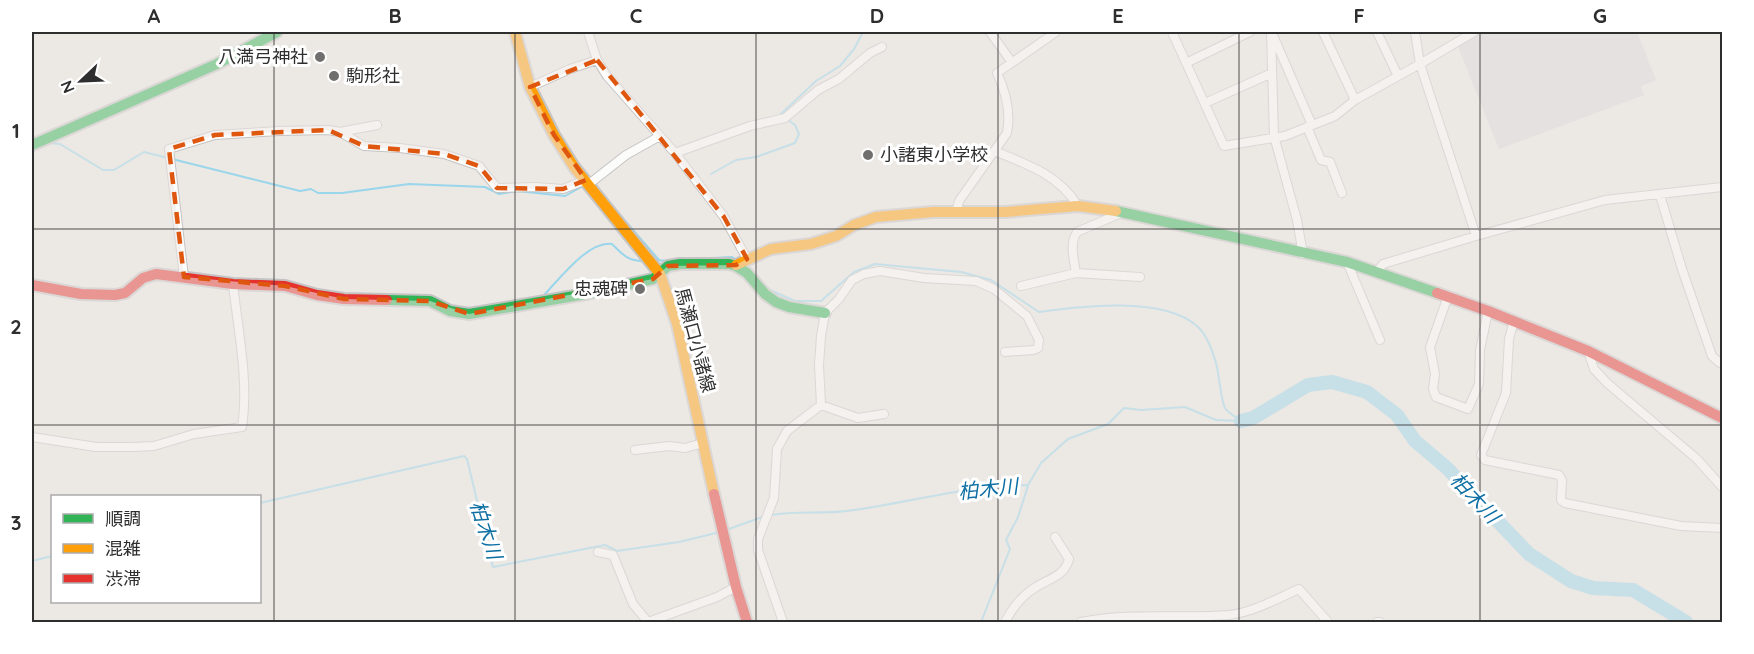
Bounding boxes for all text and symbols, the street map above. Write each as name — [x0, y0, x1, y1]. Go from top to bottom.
text: A — [148, 3, 161, 28]
text: B — [388, 3, 402, 28]
text: C — [630, 3, 643, 28]
text: D — [870, 3, 884, 28]
text: E — [1112, 3, 1124, 28]
text: F — [1353, 3, 1365, 28]
text: G — [1593, 3, 1607, 28]
place label: 八満弓神社 — [218, 45, 308, 68]
marker: 八満弓神社 — [313, 50, 327, 64]
north arrow — [51, 51, 111, 111]
place label: 駒形社 — [346, 64, 400, 87]
marker: 駒形社 — [327, 69, 341, 83]
text: N — [56, 78, 79, 96]
text: 1 — [12, 118, 20, 143]
place label: 小諸東小学校 — [880, 143, 988, 166]
marker: 小諸東小学校 — [861, 148, 875, 162]
place label: 忠魂碑 — [574, 277, 628, 300]
marker: 忠魂碑 — [633, 282, 647, 296]
street label: 馬瀬口小諸線 — [670, 285, 721, 395]
text: 2 — [10, 314, 22, 339]
water label: 柏木川 — [1446, 467, 1506, 530]
water label: 柏木川 — [957, 473, 1021, 504]
legend — [51, 495, 261, 603]
water label: 柏木川 — [465, 497, 508, 564]
text: 順調 — [105, 507, 141, 530]
text: 3 — [11, 510, 21, 535]
text: 混雑 — [105, 537, 141, 560]
text: 渋滞 — [105, 567, 141, 590]

